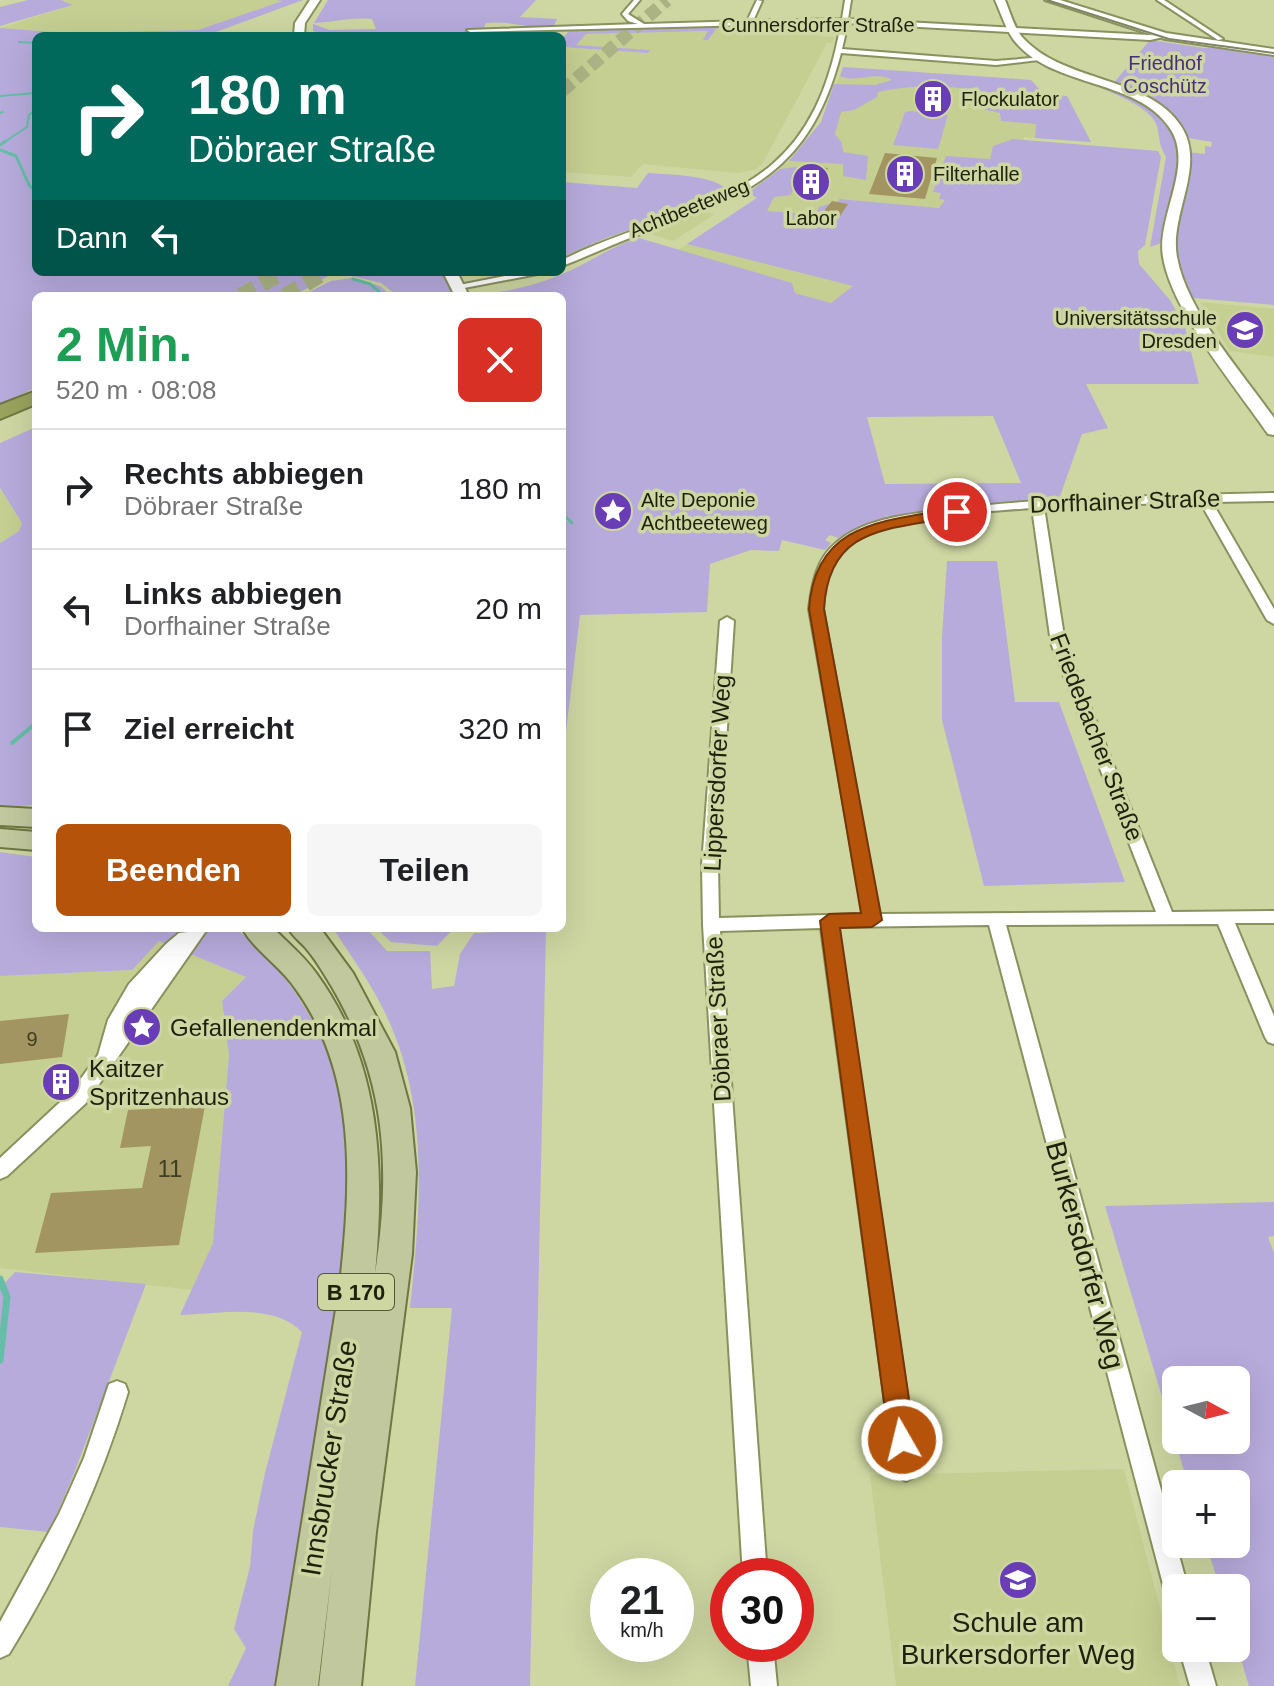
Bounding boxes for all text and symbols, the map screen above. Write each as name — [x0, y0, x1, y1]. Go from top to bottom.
street label: Cunnersdorfer Straße — [721, 14, 915, 36]
park label: Friedhof Coschütz — [1123, 52, 1207, 97]
text: 180 m — [188, 63, 347, 126]
icon: right — [56, 64, 160, 168]
building icon: Flockulator — [912, 78, 954, 120]
place label: Flockulator — [961, 88, 1059, 110]
text: Döbraer Straße — [188, 129, 436, 170]
building icon: Filterhalle — [884, 153, 926, 195]
building icon: Labor — [790, 161, 832, 203]
place label: Filterhalle — [933, 163, 1020, 185]
street label: Achtbeeteweg — [626, 174, 752, 242]
place label: Labor — [785, 207, 837, 229]
icon: left — [144, 216, 188, 260]
text: Dann — [56, 221, 128, 254]
place label: Universitätsschule Dresden — [1055, 307, 1217, 352]
school or university icon: Universitätsschule Dresden — [1224, 309, 1266, 351]
text: 2 Min. — [56, 318, 192, 371]
button: close — [458, 318, 542, 402]
text: 520 m · 08:08 — [56, 375, 216, 405]
text: Rechts abbiegen — [124, 457, 364, 490]
icon: right — [56, 467, 100, 511]
text: 180 m — [459, 472, 542, 505]
pin — [923, 478, 991, 546]
street label: Dorfhainer Straße — [1029, 484, 1221, 518]
place label: Alte Deponie Achtbeeteweg — [641, 489, 768, 534]
place icon: Alte Deponie Achtbeeteweg — [592, 490, 634, 532]
icon: arrive — [935, 490, 979, 534]
text: Döbraer Straße — [124, 491, 303, 521]
text: Links abbiegen — [124, 577, 342, 610]
icon: left — [56, 587, 100, 631]
text: 20 m — [475, 592, 542, 625]
text: Dorfhainer Straße — [124, 611, 331, 641]
street label: Friedebacher Straße — [1045, 629, 1149, 845]
street label: Lippersdorfer Weg — [698, 674, 736, 872]
icon: arrive — [56, 707, 100, 751]
text: Ziel erreicht — [124, 712, 294, 745]
text: 320 m — [459, 712, 542, 745]
button: Beenden — [56, 824, 291, 916]
button: Teilen — [307, 824, 542, 916]
street label: Döbraer Straße — [700, 936, 736, 1102]
place icon: Gefallenendenkmal — [121, 1006, 163, 1048]
place label: Gefallenendenkmal — [170, 1014, 377, 1041]
house number: 9 — [26, 1028, 38, 1050]
place label: Kaitzer Spritzenhaus — [89, 1055, 229, 1110]
building icon: Kaitzer Spritzenhaus — [40, 1061, 82, 1103]
street label: Burkersdorfer Weg — [1040, 1138, 1130, 1372]
house number: 11 — [158, 1155, 182, 1182]
road number: B 170 — [318, 1274, 394, 1310]
street label: Innsbrucker Straße — [295, 1338, 363, 1578]
north arrow — [1162, 1366, 1250, 1454]
map controls — [1162, 1366, 1250, 1662]
position arrow — [860, 1398, 944, 1482]
button: + — [1162, 1470, 1250, 1558]
speed limit sign: 30 — [710, 1558, 814, 1662]
school or university icon: Schule am Burkersdorfer Weg — [997, 1559, 1039, 1601]
button: − — [1162, 1574, 1250, 1662]
text: 21 — [620, 1578, 664, 1622]
place label: Schule am Burkersdorfer Weg — [901, 1607, 1135, 1670]
text: km/h — [620, 1619, 664, 1641]

